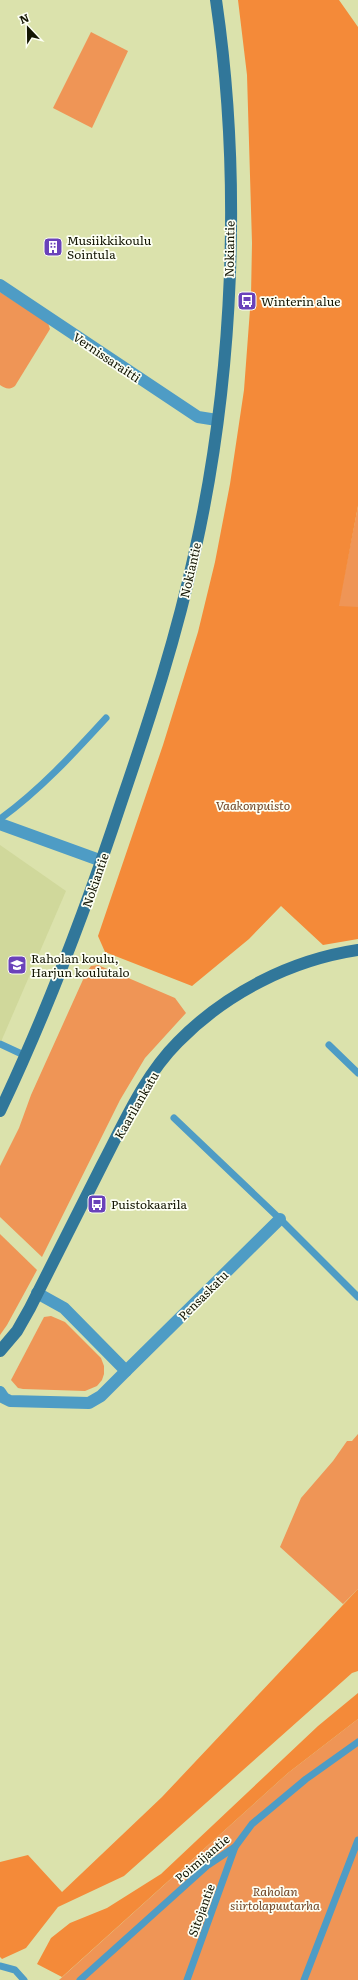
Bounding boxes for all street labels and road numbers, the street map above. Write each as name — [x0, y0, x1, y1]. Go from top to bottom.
street label: Nokiantie — [220, 221, 238, 277]
street label: Vernissaraitti — [70, 328, 144, 386]
street label: Nokiantie — [175, 540, 205, 600]
street label: Nokiantie — [77, 850, 113, 910]
street label: Kaarilankatu — [109, 1068, 163, 1142]
street label: Pensaskatu — [174, 1266, 232, 1324]
street label: Poimijantie — [171, 1830, 233, 1886]
street label: Sitojantie — [183, 1881, 219, 1939]

